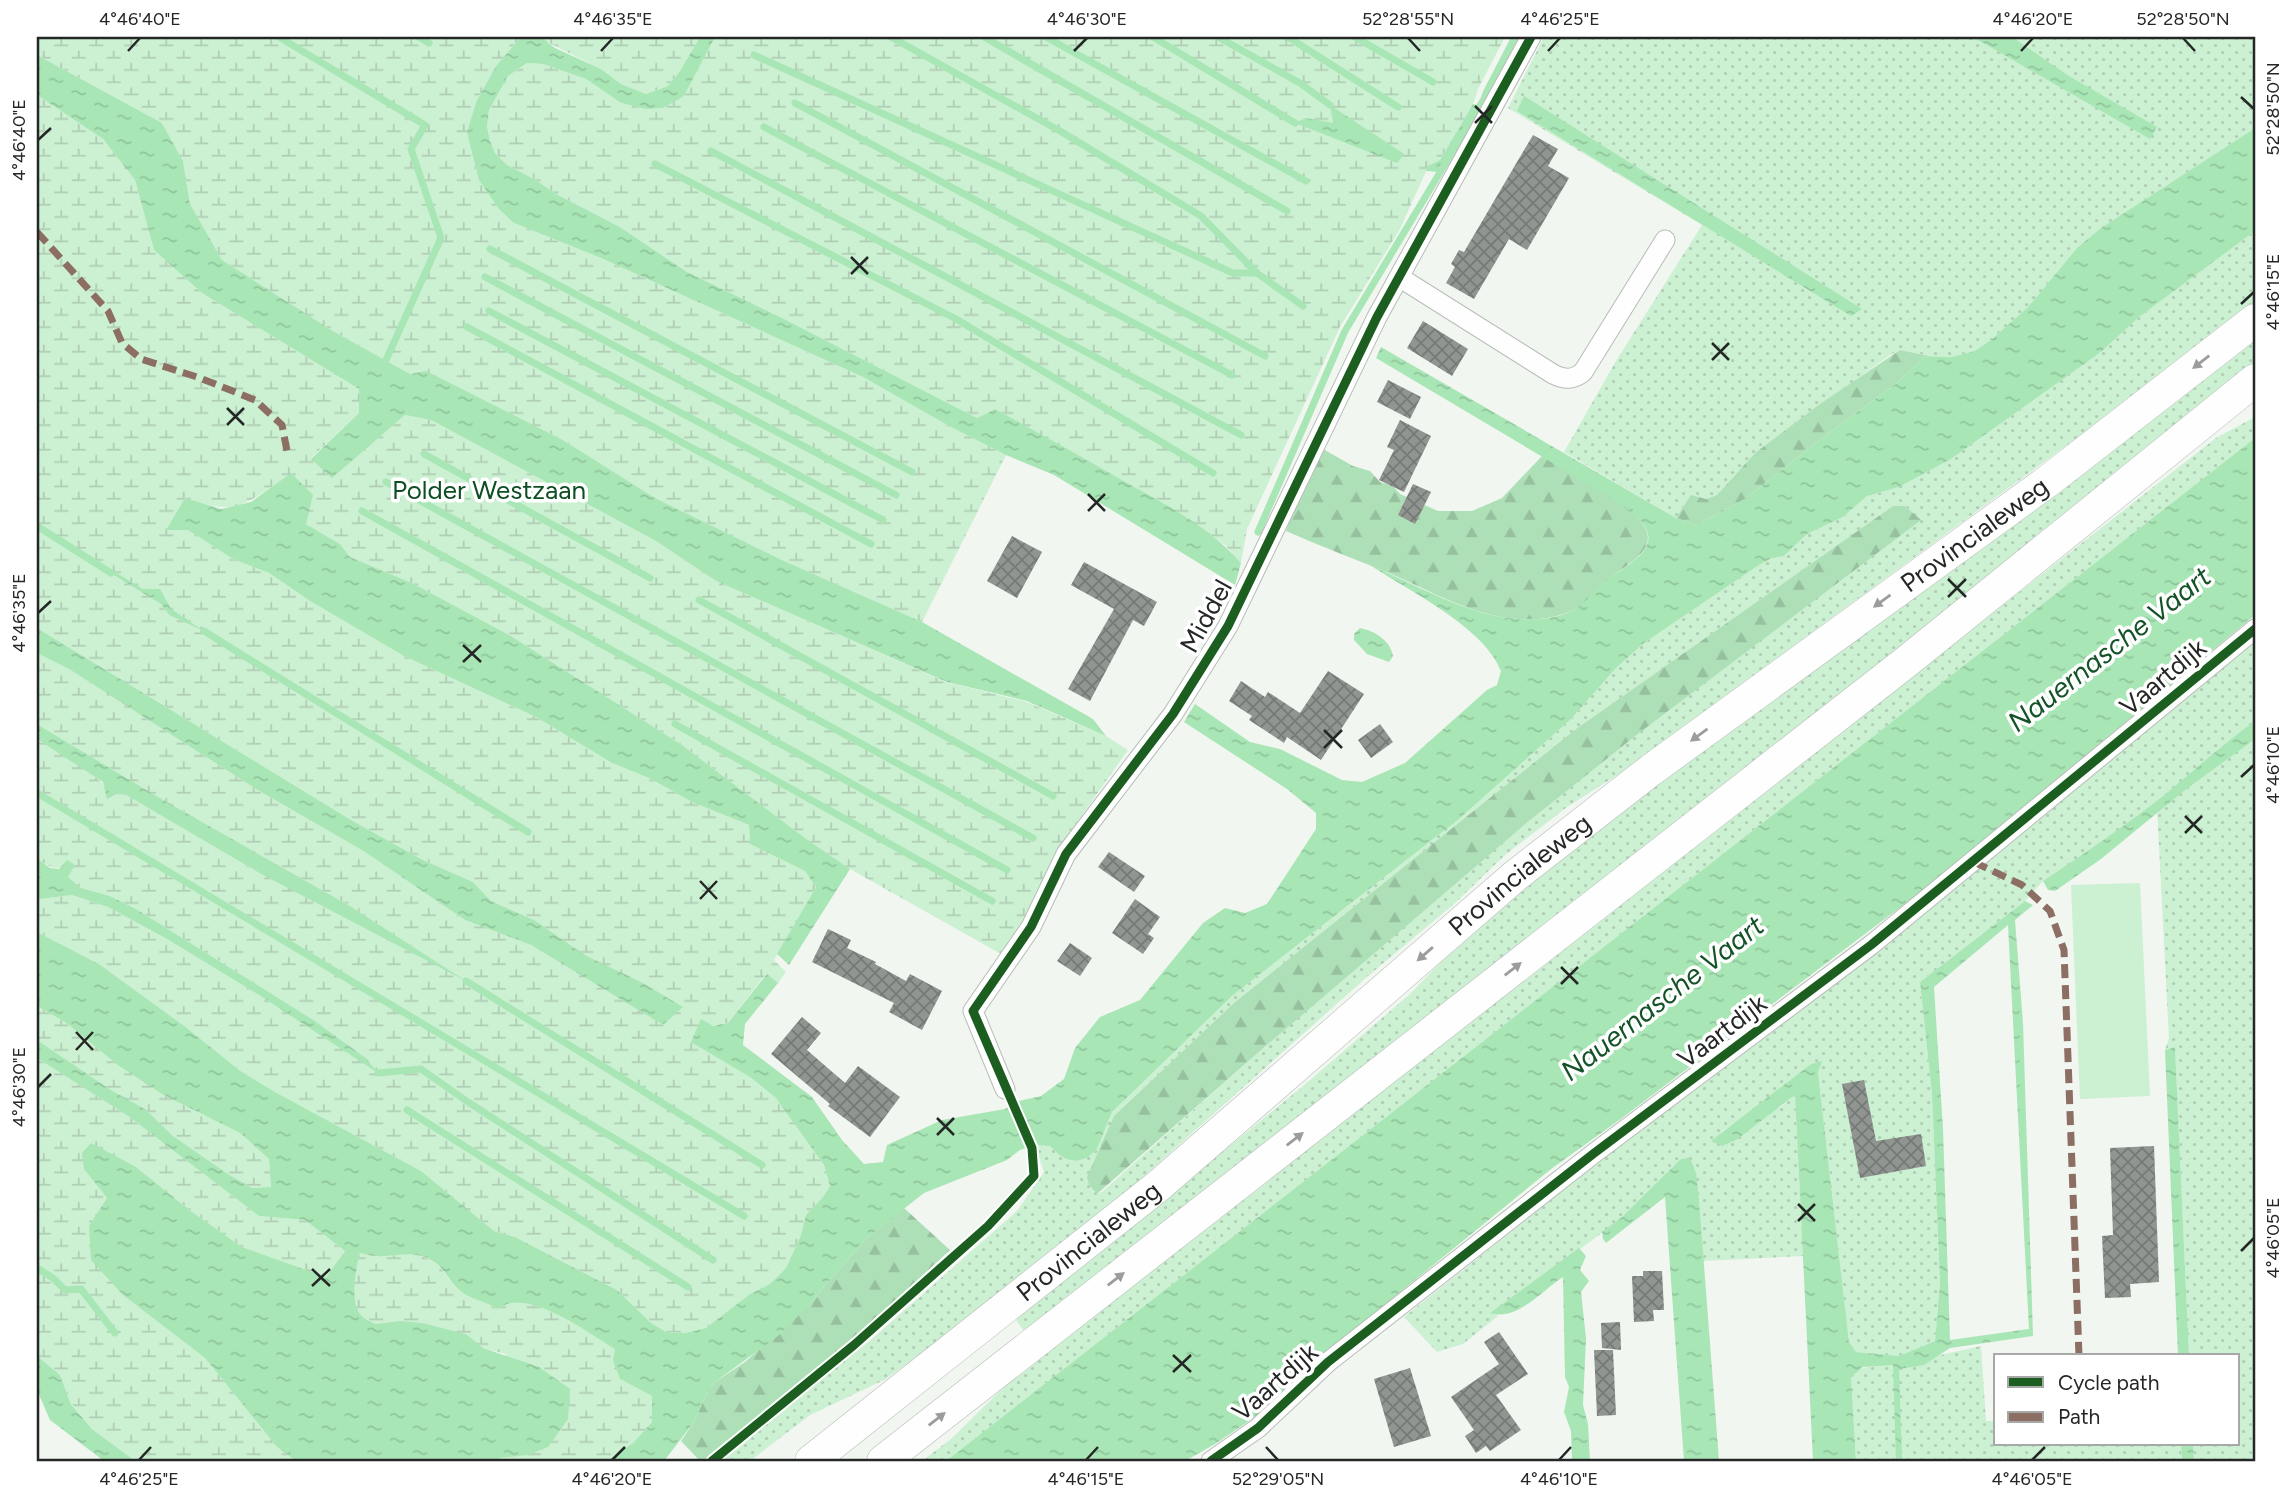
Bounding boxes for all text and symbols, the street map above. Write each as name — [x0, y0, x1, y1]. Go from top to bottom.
text: 4°46'40"E — [99, 8, 181, 30]
text: 4°46'35"E — [573, 8, 653, 30]
text: 4°46'30"E — [1047, 8, 1127, 30]
text: 52°28'55"N — [1362, 8, 1454, 30]
text: 4°46'25"E — [1520, 8, 1600, 30]
text: 4°46'20"E — [1993, 8, 2073, 30]
text: 52°28'50"N — [2136, 8, 2230, 30]
text: 52°28'50"N — [2262, 62, 2284, 156]
text: 4°46'40"E — [8, 99, 30, 181]
text: 4°46'15"E — [2262, 254, 2284, 331]
one-way arrow — [2193, 354, 2211, 369]
street label: Provincialeweg — [1894, 470, 2055, 599]
park label: Polder Westzaan — [392, 474, 586, 506]
water label: Nauernasche Vaart — [2001, 559, 2217, 739]
text: 4°46'35"E — [8, 573, 30, 653]
street label: Middel — [1173, 574, 1239, 658]
one-way arrow — [1873, 594, 1891, 608]
street label: Vaartdijk — [2113, 631, 2213, 722]
text: 4°46'10"E — [2262, 726, 2284, 804]
one-way arrow — [1690, 728, 1708, 742]
street label: Provincialeweg — [1442, 807, 1597, 943]
water label: Nauernasche Vaart — [1554, 908, 1770, 1088]
one-way arrow — [1417, 946, 1434, 961]
one-way arrow — [1504, 962, 1522, 977]
street label: Vaartdijk — [1671, 987, 1773, 1075]
text: 4°46'30"E — [8, 1047, 30, 1127]
one-way arrow — [1286, 1132, 1304, 1147]
street label: Provincialeweg — [1010, 1174, 1167, 1308]
text: 4°46'05"E — [2262, 1197, 2284, 1279]
one-way arrow — [1107, 1272, 1124, 1287]
street label: Vaartdijk — [1226, 1336, 1325, 1428]
legend — [1994, 1354, 2240, 1446]
text: Cycle path — [2058, 1370, 2159, 1395]
text: Path — [2058, 1404, 2100, 1429]
one-way arrow — [927, 1412, 945, 1427]
text: 4°46'25"E — [99, 1468, 179, 1490]
text: 4°46'20"E — [572, 1468, 652, 1490]
text: 4°46'15"E — [1048, 1468, 1125, 1490]
text: 52°29'05"N — [1232, 1468, 1324, 1490]
text: 4°46'10"E — [1520, 1468, 1598, 1490]
text: 4°46'05"E — [1991, 1468, 2073, 1490]

